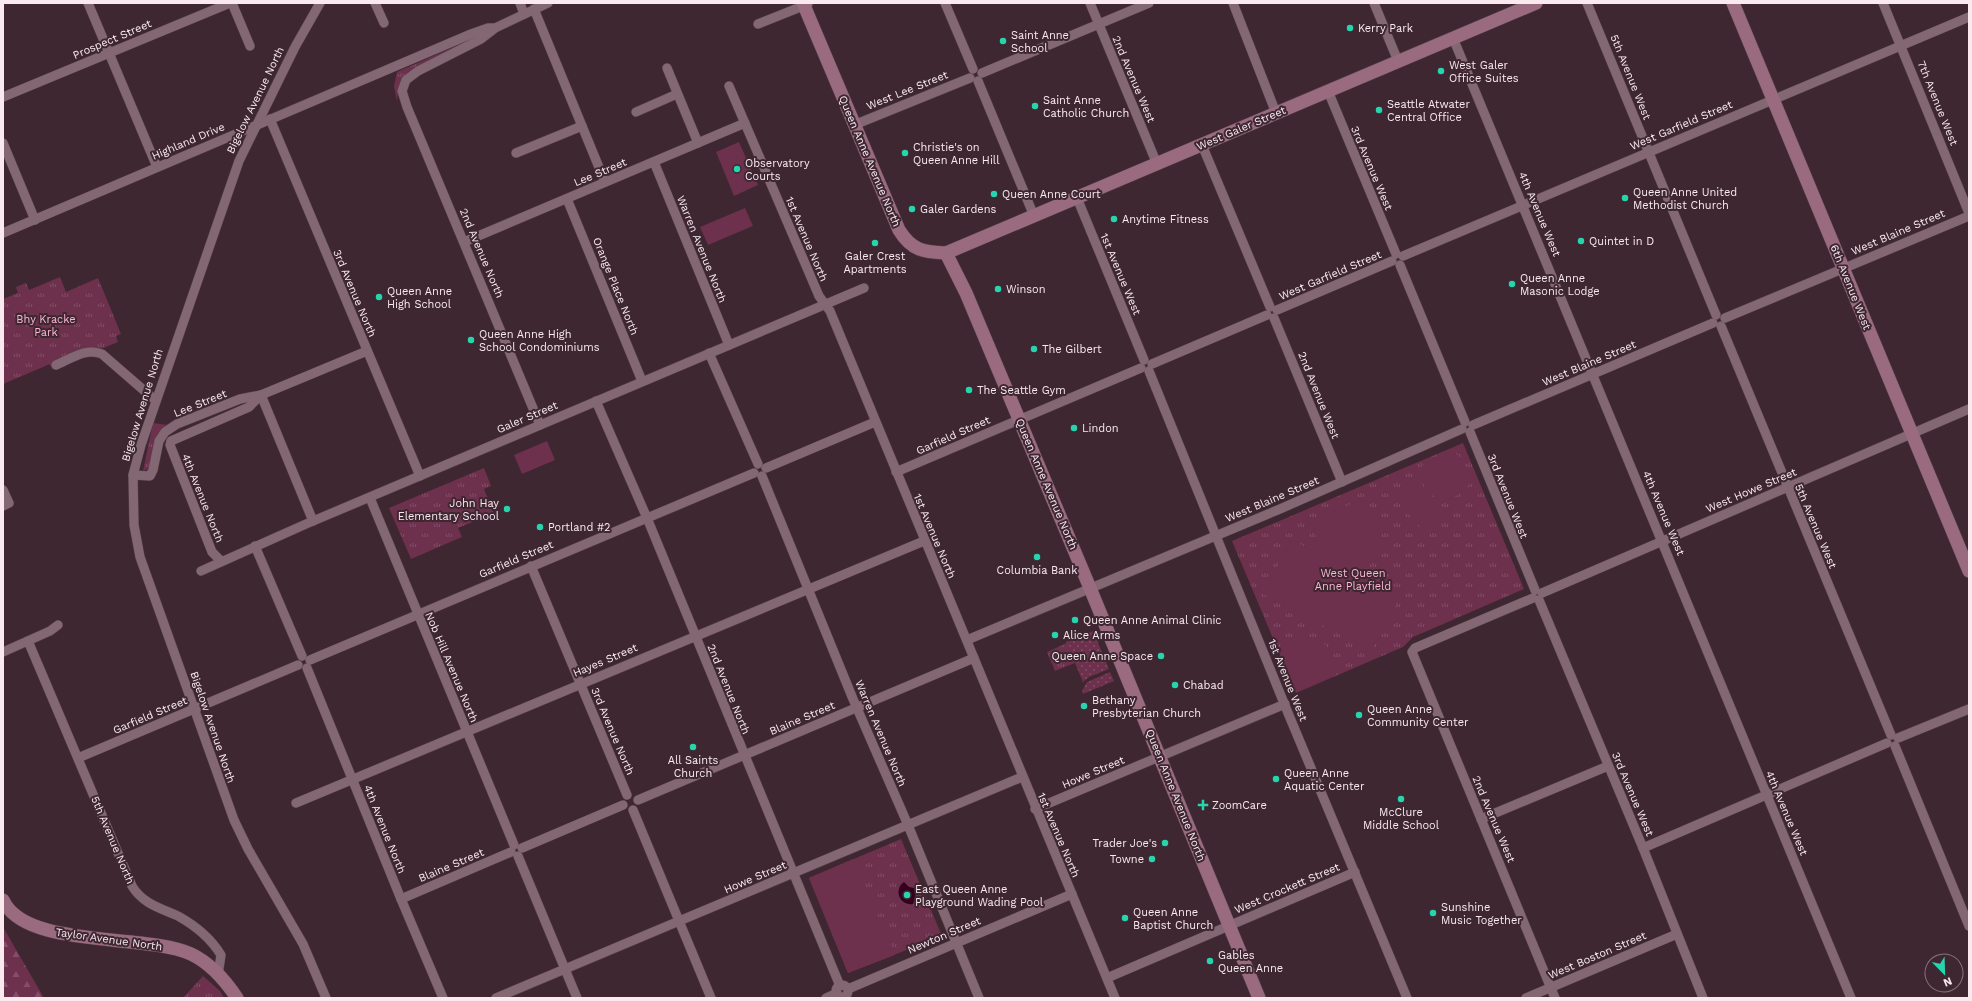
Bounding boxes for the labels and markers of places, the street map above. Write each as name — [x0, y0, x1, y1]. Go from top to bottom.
place label: Kerry Park — [1358, 22, 1413, 35]
marker: Kerry Park — [1345, 23, 1355, 33]
place label: Saint Anne School — [1011, 29, 1069, 55]
marker: Saint Anne School — [998, 36, 1008, 46]
place label: West Galer Office Suites — [1449, 59, 1519, 85]
marker: West Galer Office Suites — [1436, 66, 1446, 76]
place label: Saint Anne Catholic Church — [1043, 94, 1129, 120]
place label: Seattle Atwater Central Office — [1387, 98, 1470, 124]
marker: Saint Anne Catholic Church — [1030, 101, 1040, 111]
marker: Seattle Atwater Central Office — [1374, 105, 1384, 115]
place label: Christie's on Queen Anne Hill — [913, 141, 1000, 167]
marker: Christie's on Queen Anne Hill — [900, 148, 910, 158]
place label: Observatory Courts — [745, 157, 810, 183]
marker: Observatory Courts — [732, 164, 742, 174]
place label: Queen Anne United Methodist Church — [1633, 186, 1737, 212]
place label: Queen Anne Court — [1002, 188, 1101, 201]
marker: Queen Anne Court — [989, 189, 999, 199]
marker: Queen Anne United Methodist Church — [1620, 193, 1630, 203]
place label: Galer Gardens — [920, 203, 996, 216]
marker: Galer Gardens — [907, 204, 917, 214]
place label: Anytime Fitness — [1122, 213, 1209, 226]
marker: Anytime Fitness — [1109, 214, 1119, 224]
place label: Quintet in D — [1589, 235, 1654, 248]
marker: Quintet in D — [1576, 236, 1586, 246]
marker: Galer Crest Apartments — [870, 238, 880, 248]
place label: Galer Crest Apartments — [843, 250, 907, 276]
place label: Queen Anne Masonic Lodge — [1520, 272, 1600, 298]
marker: Queen Anne Masonic Lodge — [1507, 279, 1517, 289]
place label: Winson — [1006, 283, 1046, 296]
marker: Winson — [993, 284, 1003, 294]
place label: Queen Anne High School — [387, 285, 452, 311]
marker: Queen Anne High School — [374, 292, 384, 302]
place label: Queen Anne High School Condominiums — [479, 328, 600, 354]
marker: Queen Anne High School Condominiums — [466, 335, 476, 345]
place label: The Gilbert — [1042, 343, 1102, 356]
marker: The Gilbert — [1029, 344, 1039, 354]
place label: The Seattle Gym — [977, 384, 1066, 397]
marker: The Seattle Gym — [964, 385, 974, 395]
place label: Lindon — [1082, 422, 1119, 435]
marker: Lindon — [1069, 423, 1079, 433]
place label: John Hay Elementary School — [398, 497, 500, 523]
marker: John Hay Elementary School — [502, 504, 512, 514]
place label: Portland #2 — [548, 521, 610, 534]
marker: Portland #2 — [535, 522, 545, 532]
marker: Columbia Bank — [1032, 552, 1042, 562]
place label: Columbia Bank — [997, 564, 1077, 577]
place label: Queen Anne Animal Clinic — [1083, 614, 1222, 627]
marker: Queen Anne Animal Clinic — [1070, 615, 1080, 625]
place label: Alice Arms — [1063, 629, 1121, 642]
marker: Alice Arms — [1050, 630, 1060, 640]
place label: Queen Anne Space — [1052, 650, 1153, 663]
marker: Queen Anne Space — [1156, 651, 1166, 661]
place label: Chabad — [1183, 679, 1224, 692]
marker: Chabad — [1170, 680, 1180, 690]
place label: Bethany Presbyterian Church — [1092, 694, 1201, 720]
marker: Bethany Presbyterian Church — [1079, 701, 1089, 711]
place label: Queen Anne Community Center — [1367, 703, 1469, 729]
marker: Queen Anne Community Center — [1354, 710, 1364, 720]
marker: All Saints Church — [688, 742, 698, 752]
place label: All Saints Church — [668, 754, 718, 780]
place label: Queen Anne Aquatic Center — [1284, 767, 1365, 793]
marker: Queen Anne Aquatic Center — [1271, 774, 1281, 784]
marker: McClure Middle School — [1396, 794, 1406, 804]
marker: ZoomCare — [1197, 799, 1209, 811]
place label: ZoomCare — [1212, 799, 1267, 812]
place label: McClure Middle School — [1363, 806, 1440, 832]
place label: Trader Joe's — [1092, 837, 1157, 850]
marker: Trader Joe's — [1160, 838, 1170, 848]
place label: Towne — [1110, 853, 1144, 866]
marker: Towne — [1147, 854, 1157, 864]
place label: East Queen Anne Playground Wading Pool — [915, 883, 1044, 909]
marker: East Queen Anne Playground Wading Pool — [902, 890, 912, 900]
place label: Sunshine Music Together — [1441, 901, 1522, 927]
place label: Queen Anne Baptist Church — [1133, 906, 1213, 932]
marker: Sunshine Music Together — [1428, 908, 1438, 918]
marker: Queen Anne Baptist Church — [1120, 913, 1130, 923]
place label: Gables Queen Anne — [1218, 949, 1283, 975]
marker: Gables Queen Anne — [1205, 956, 1215, 966]

